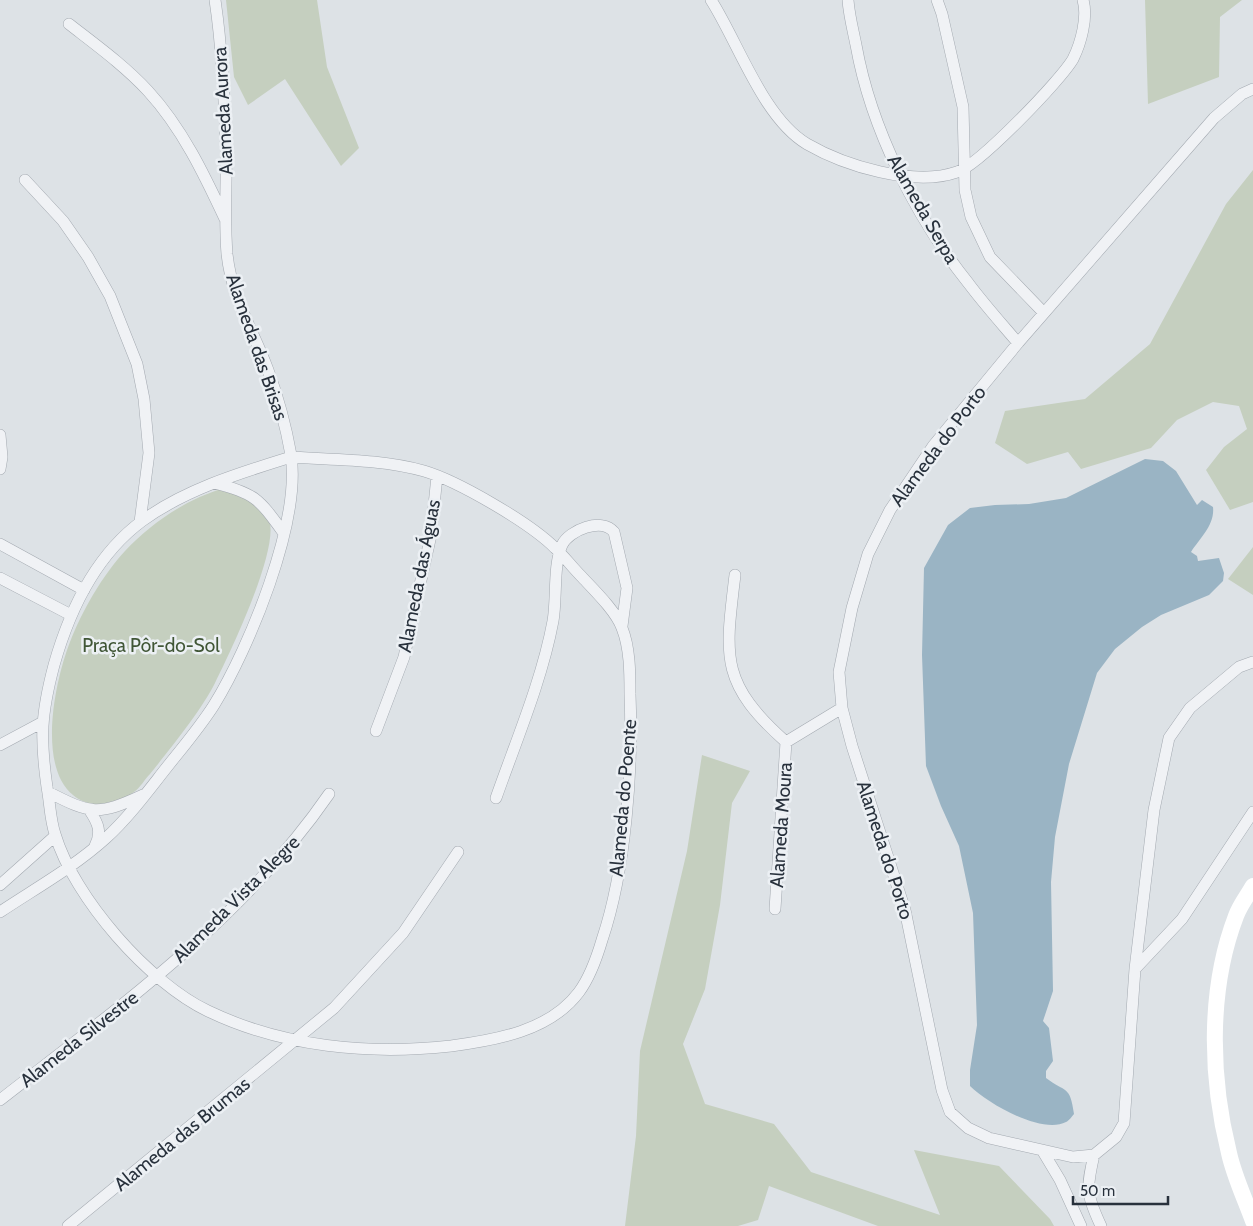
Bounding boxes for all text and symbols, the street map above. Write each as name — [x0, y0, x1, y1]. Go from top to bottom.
street label: Alameda Aurora — [208, 46, 238, 176]
street label: Alameda Serpa — [883, 150, 963, 268]
street label: Alameda das Brisas — [221, 271, 293, 423]
street label: Alameda do Porto — [885, 381, 991, 511]
street label: Alameda das Águas — [392, 497, 445, 654]
park label: Praça Pôr-do-Sol — [82, 634, 220, 657]
street label: Alameda do Poente — [605, 718, 641, 878]
street label: Alameda Moura — [765, 761, 797, 889]
street label: Alameda do Porto — [852, 778, 918, 922]
street label: Alameda Vista Alegre — [168, 830, 305, 967]
street label: Alameda Silvestre — [15, 986, 143, 1092]
street label: Alameda das Brumas — [109, 1072, 255, 1196]
scale bar — [1073, 1174, 1168, 1206]
text: 50 m — [1080, 1182, 1115, 1200]

